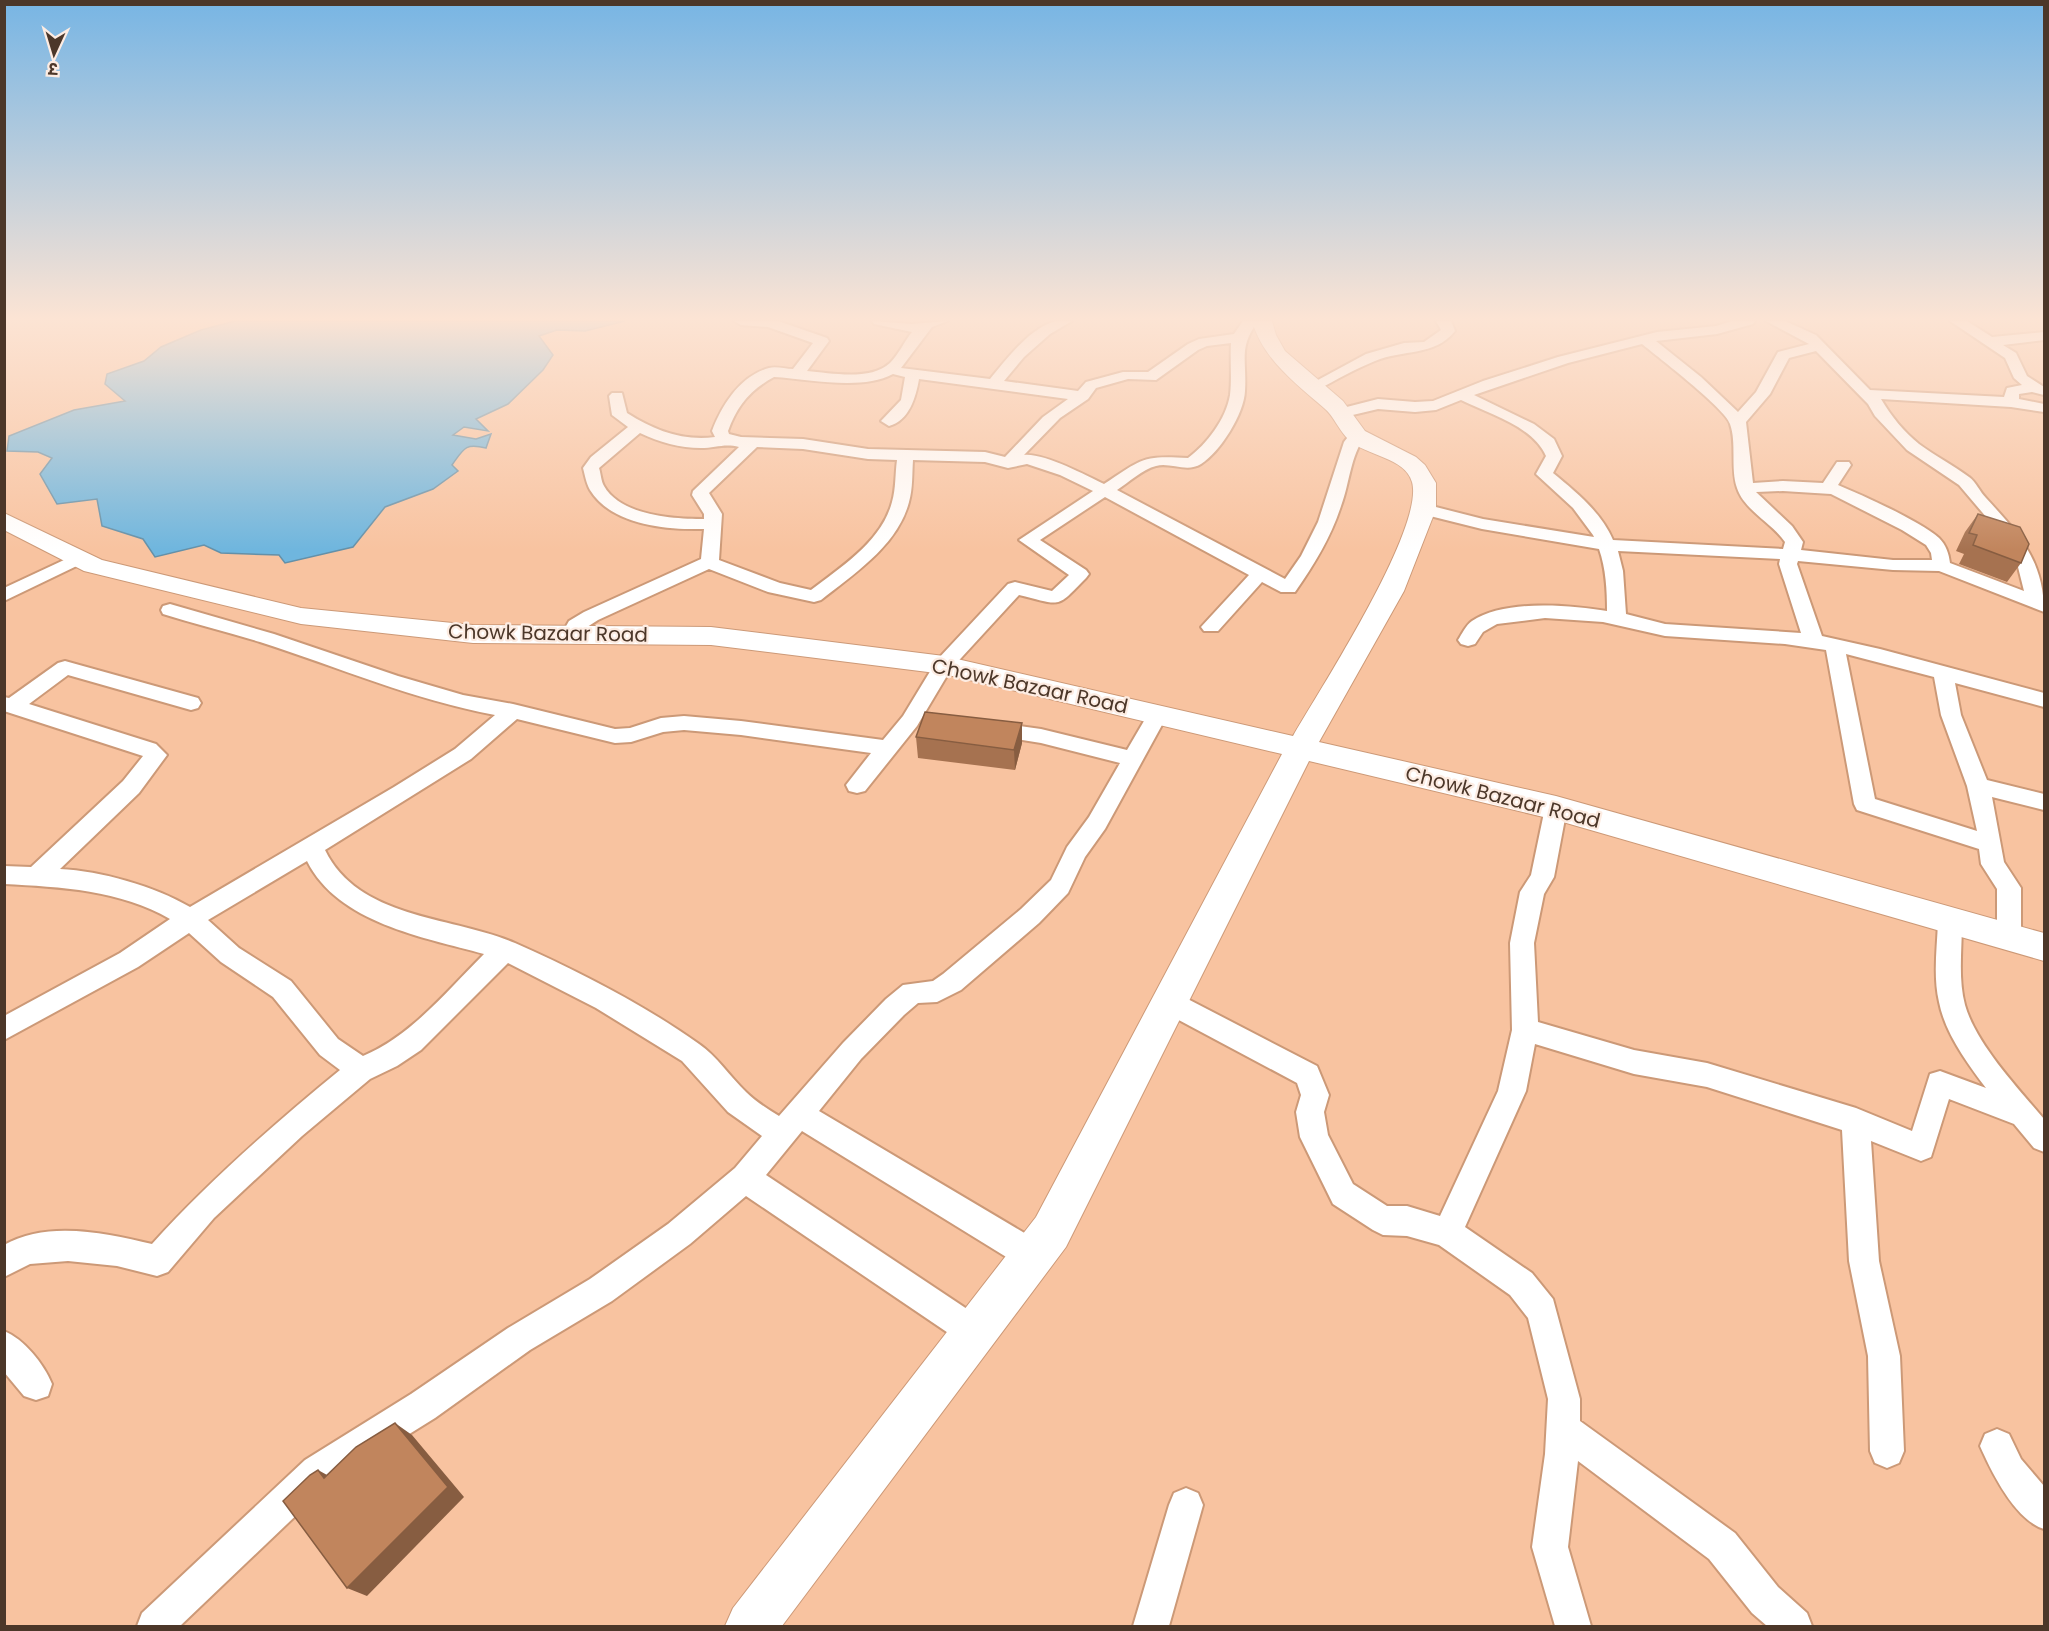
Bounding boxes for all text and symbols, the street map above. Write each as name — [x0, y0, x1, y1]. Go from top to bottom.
north arrow — [24, 24, 84, 84]
text: उ — [47, 57, 59, 80]
street label: Chowk Bazaar Road — [448, 617, 648, 649]
street label: Chowk Bazaar Road — [929, 652, 1131, 720]
street label: Chowk Bazaar Road — [1403, 759, 1603, 835]

